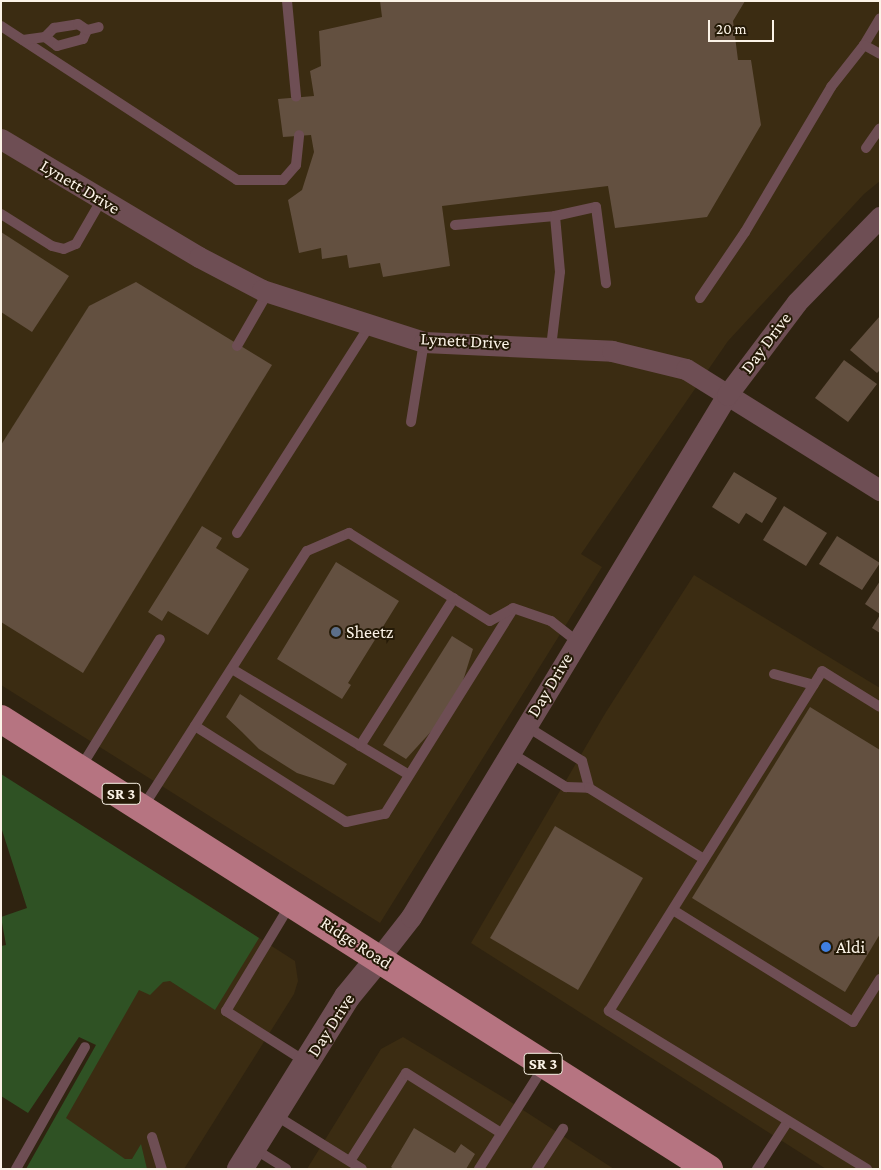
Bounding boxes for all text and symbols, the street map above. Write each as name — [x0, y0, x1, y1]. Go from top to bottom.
scale bar — [711, 10, 777, 42]
text: 20 m — [716, 21, 747, 37]
street label: Lynett Drive — [36, 155, 124, 219]
street label: Day Drive — [736, 308, 796, 378]
street label: Lynett Drive — [420, 328, 510, 354]
place label: Sheetz — [346, 621, 393, 643]
marker: Sheetz — [330, 626, 342, 638]
street label: Day Drive — [522, 649, 578, 721]
road number: SR 3 — [101, 781, 141, 808]
street label: Ridge Road — [316, 912, 396, 974]
place label: Aldi — [836, 936, 865, 958]
marker: Aldi — [820, 941, 832, 953]
street label: Day Drive — [303, 989, 359, 1061]
road number: SR 3 — [523, 1050, 563, 1078]

